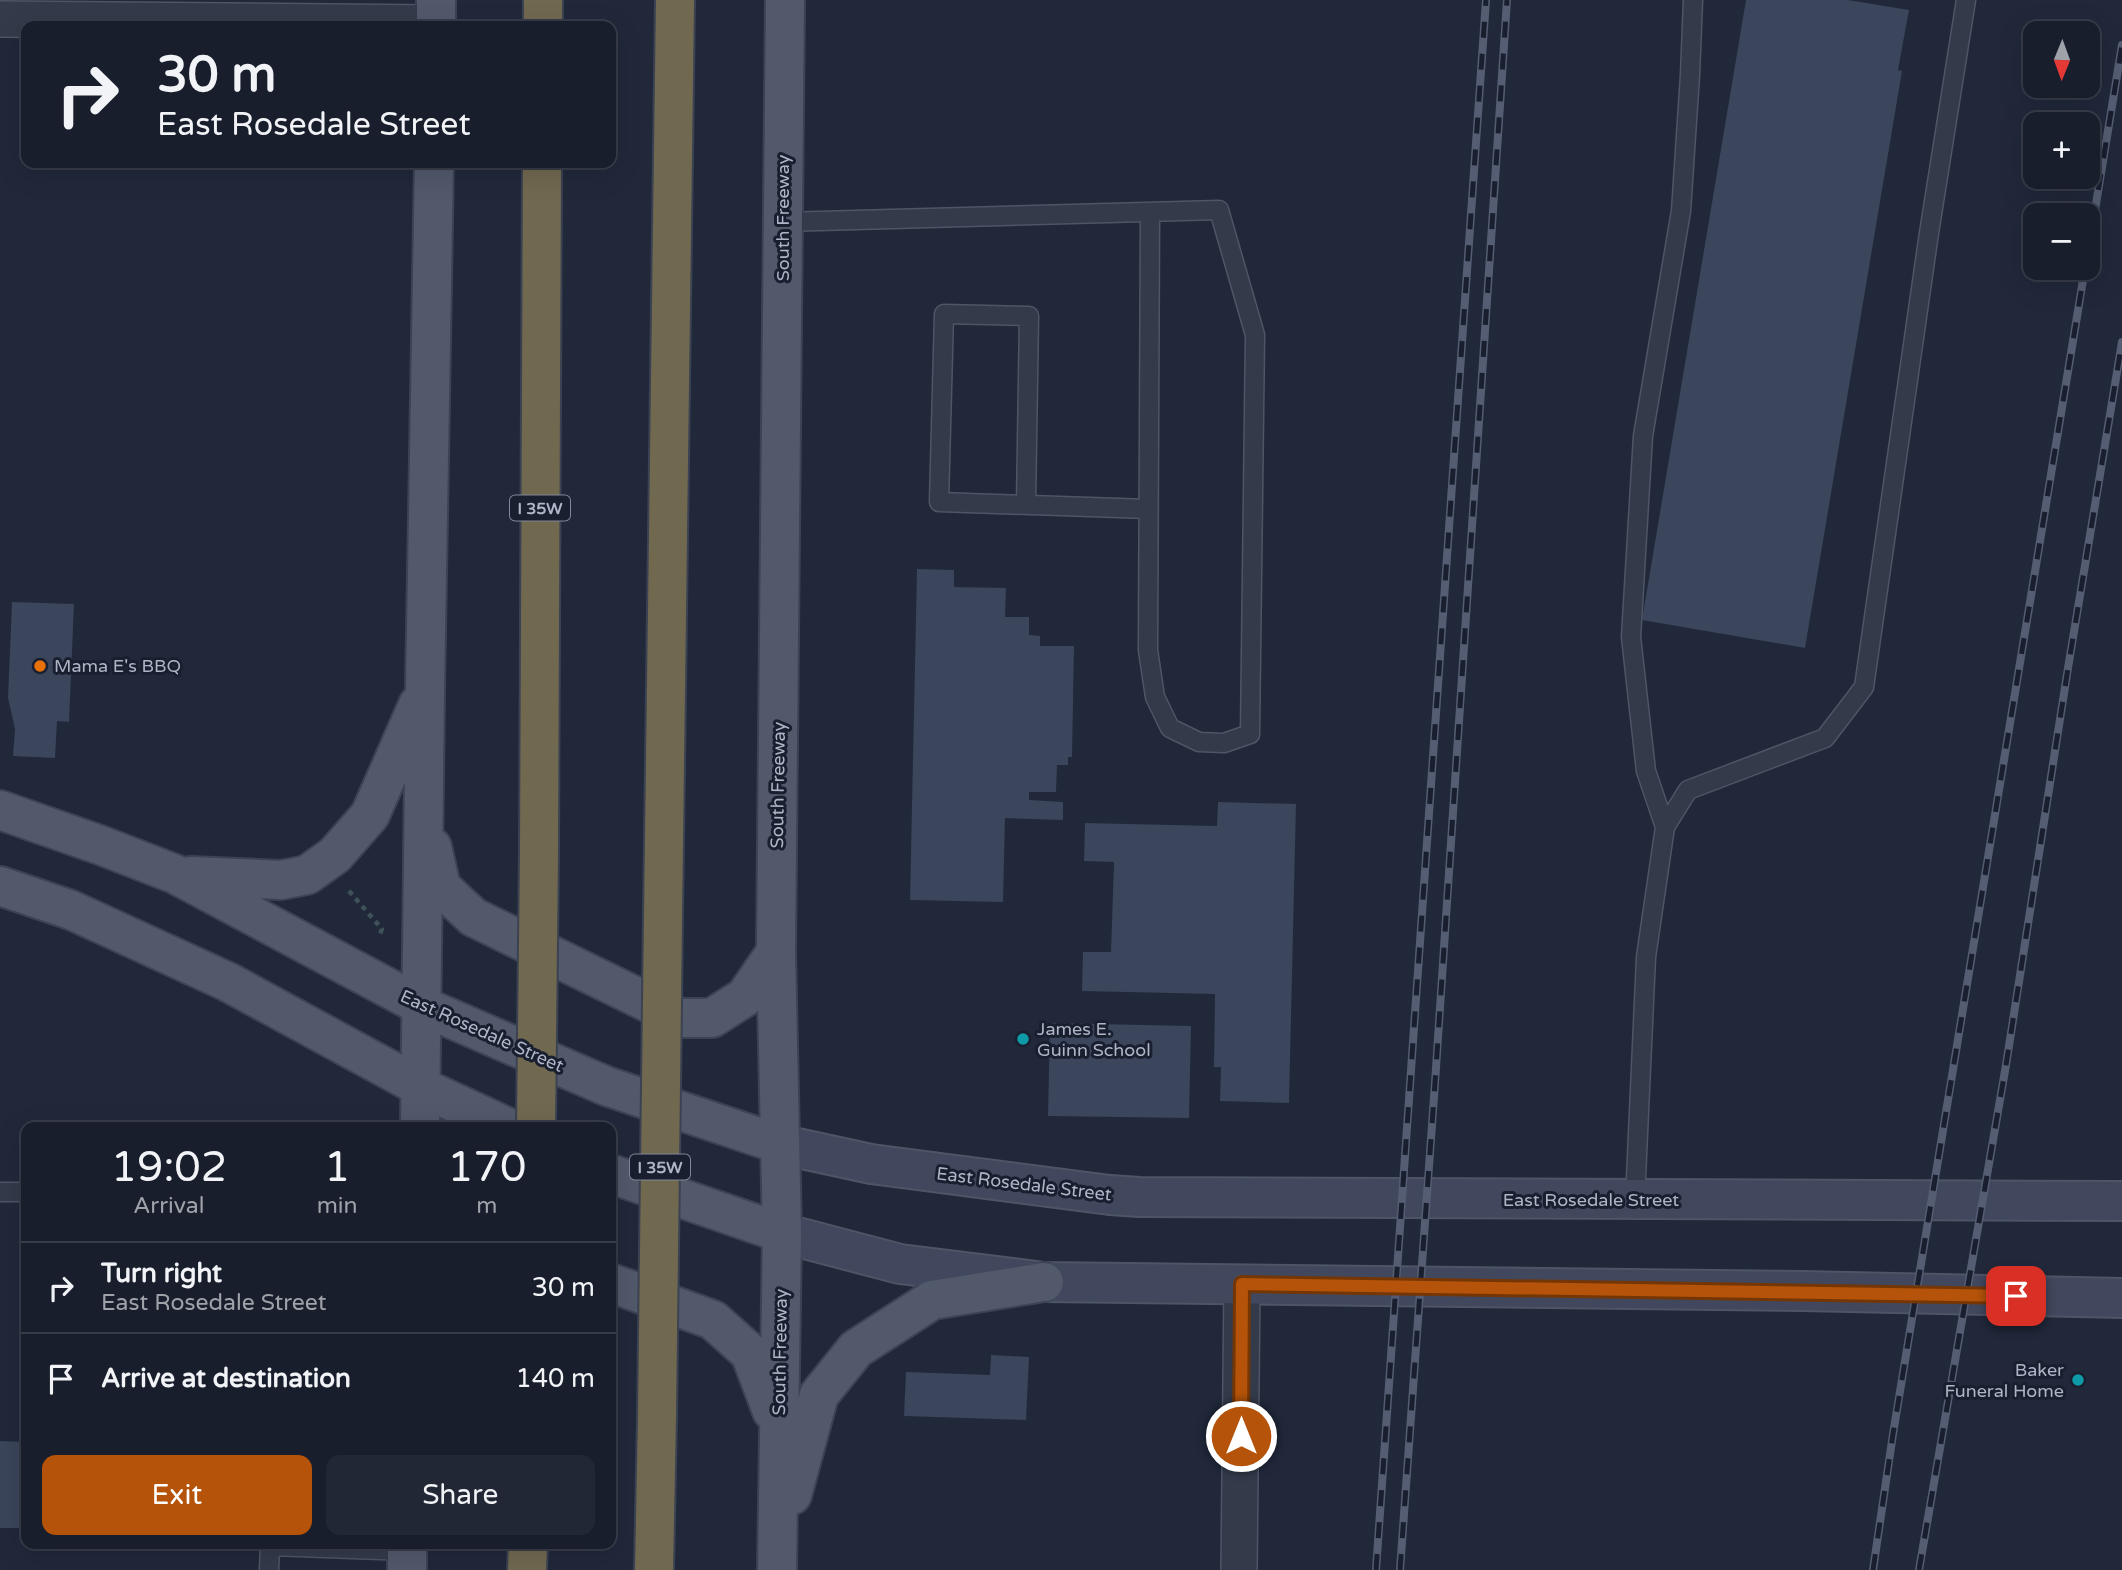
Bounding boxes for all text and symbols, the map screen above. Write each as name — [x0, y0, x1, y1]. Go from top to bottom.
north arrow — [2023, 21, 2100, 98]
map controls — [2023, 21, 2100, 280]
text: 30 m — [157, 46, 276, 105]
icon: right — [42, 49, 133, 140]
text: East Rosedale Street — [157, 106, 471, 144]
button: + — [2023, 112, 2100, 189]
street label: South Freeway — [772, 154, 794, 281]
button: − — [2023, 203, 2100, 280]
road number: I 35W — [510, 495, 570, 520]
place label: Mama E's BBQ — [54, 655, 181, 677]
marker: Mama E's BBQ — [32, 658, 48, 674]
street label: South Freeway — [766, 721, 790, 849]
street label: East Rosedale Street — [397, 985, 567, 1077]
place label: James E. Guinn School — [1037, 1018, 1151, 1061]
marker: James E. Guinn School — [1015, 1031, 1031, 1047]
text: 19:02 — [111, 1142, 227, 1193]
text: 1 — [324, 1142, 350, 1193]
text: 170 — [447, 1142, 526, 1193]
road number: I 35W — [630, 1154, 690, 1180]
street label: East Rosedale Street — [935, 1162, 1113, 1206]
street label: East Rosedale Street — [1503, 1189, 1679, 1211]
text: Arrival — [133, 1192, 204, 1220]
text: min — [317, 1192, 358, 1220]
text: m — [476, 1192, 497, 1220]
text: Turn right — [101, 1258, 222, 1289]
pin — [1986, 1266, 2046, 1326]
icon: right — [42, 1269, 80, 1307]
text: 30 m — [532, 1272, 595, 1303]
icon: arrive — [1997, 1277, 2035, 1315]
street label: South Freeway — [768, 1288, 792, 1416]
text: East Rosedale Street — [101, 1289, 326, 1317]
place label: Baker Funeral Home — [1944, 1359, 2064, 1402]
icon: arrive — [42, 1360, 80, 1398]
text: Arrive at destination — [101, 1363, 351, 1394]
text: 140 m — [515, 1363, 595, 1394]
marker: Baker Funeral Home — [2070, 1372, 2086, 1388]
position arrow — [1204, 1399, 1278, 1473]
button: Exit — [42, 1455, 312, 1535]
button: Share — [326, 1455, 595, 1535]

